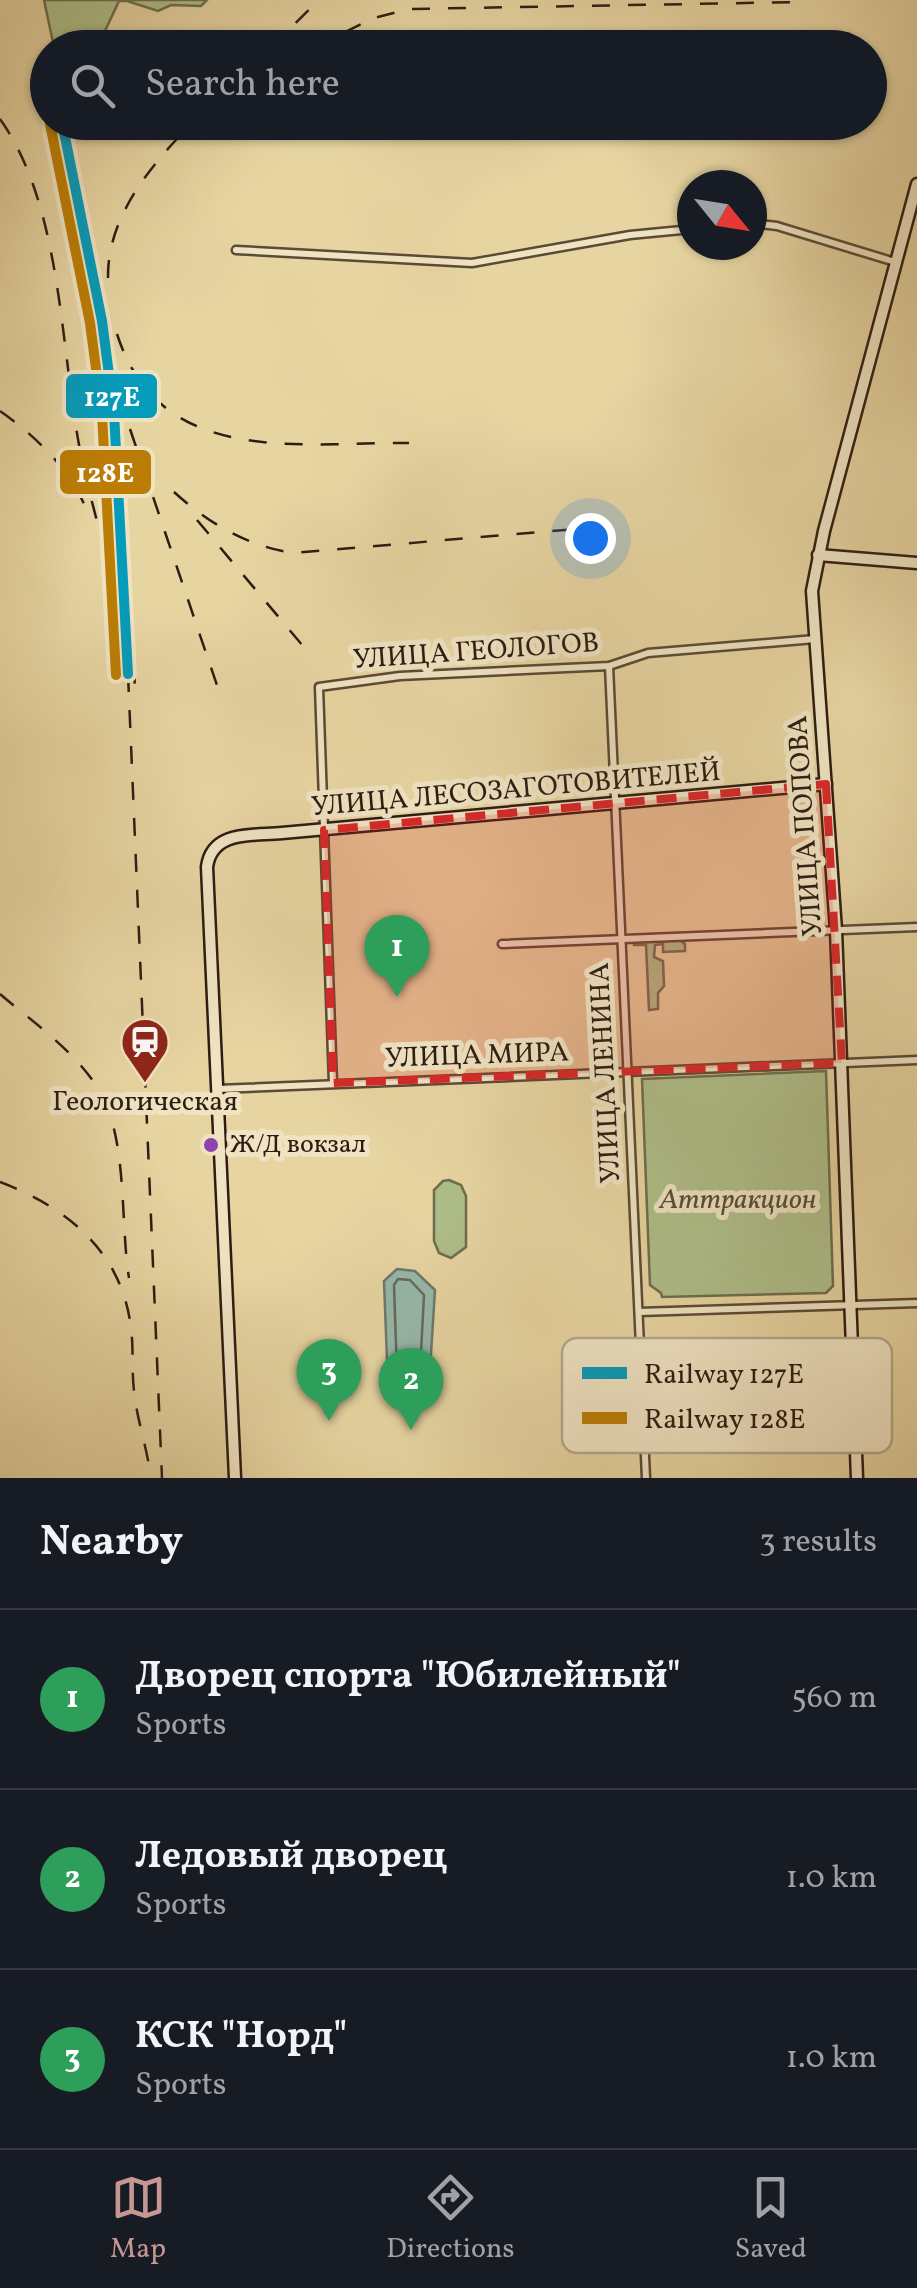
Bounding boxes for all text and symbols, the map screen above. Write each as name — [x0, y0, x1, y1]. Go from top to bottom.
search box — [30, 30, 887, 140]
icon: search — [65, 58, 120, 113]
text: Search here — [145, 59, 340, 112]
north arrow — [677, 170, 767, 260]
line badge: 127Е — [64, 372, 159, 420]
text: 127Е — [84, 379, 140, 418]
line badge: 128Е — [58, 448, 153, 496]
text: 128Е — [76, 455, 134, 494]
your location — [565, 513, 616, 564]
street label: УЛИЦА ГЕОЛОГОВ — [352, 624, 600, 680]
street label: УЛИЦА ПОПОВА — [779, 714, 833, 938]
street label: УЛИЦА ЛЕСОЗАГОТОВИТЕЛЕЙ — [310, 753, 722, 827]
pin: 1 — [364, 914, 430, 997]
street label: УЛИЦА ЛЕНИНА — [581, 961, 631, 1184]
station icon: Геологическая — [119, 1016, 171, 1084]
street label: УЛИЦА МИРА — [384, 1033, 570, 1079]
place label: Геологическая — [52, 1083, 238, 1122]
place label: Ж/Д вокзал — [230, 1127, 366, 1163]
marker: Ж/Д вокзал — [201, 1135, 221, 1155]
park label: Аттракцион — [659, 1181, 816, 1220]
pin: 3 — [296, 1338, 362, 1421]
legend — [562, 1338, 892, 1453]
pin: 2 — [378, 1348, 444, 1430]
text: Railway 127Е — [644, 1356, 804, 1395]
text: Railway 128Е — [644, 1401, 806, 1440]
text: Nearby — [40, 1514, 183, 1573]
text: 3 results — [759, 1521, 877, 1565]
text: Дворец спорта "Юбилейный" — [135, 1651, 681, 1704]
text: 1 — [66, 1677, 79, 1721]
text: 560 m — [791, 1677, 877, 1721]
text: Sports — [135, 1704, 226, 1748]
text: Ледовый дворец — [135, 1831, 448, 1884]
text: 2 — [64, 1857, 81, 1901]
text: 1.0 km — [786, 1857, 877, 1901]
text: Sports — [135, 1884, 226, 1928]
text: КСК "Норд" — [135, 2011, 347, 2064]
text: 3 — [64, 2037, 81, 2081]
text: 1.0 km — [786, 2037, 877, 2081]
text: Sports — [135, 2064, 226, 2108]
tab: Map — [110, 2170, 166, 2269]
tab: Directions — [386, 2170, 515, 2269]
tab: Saved — [735, 2170, 807, 2269]

